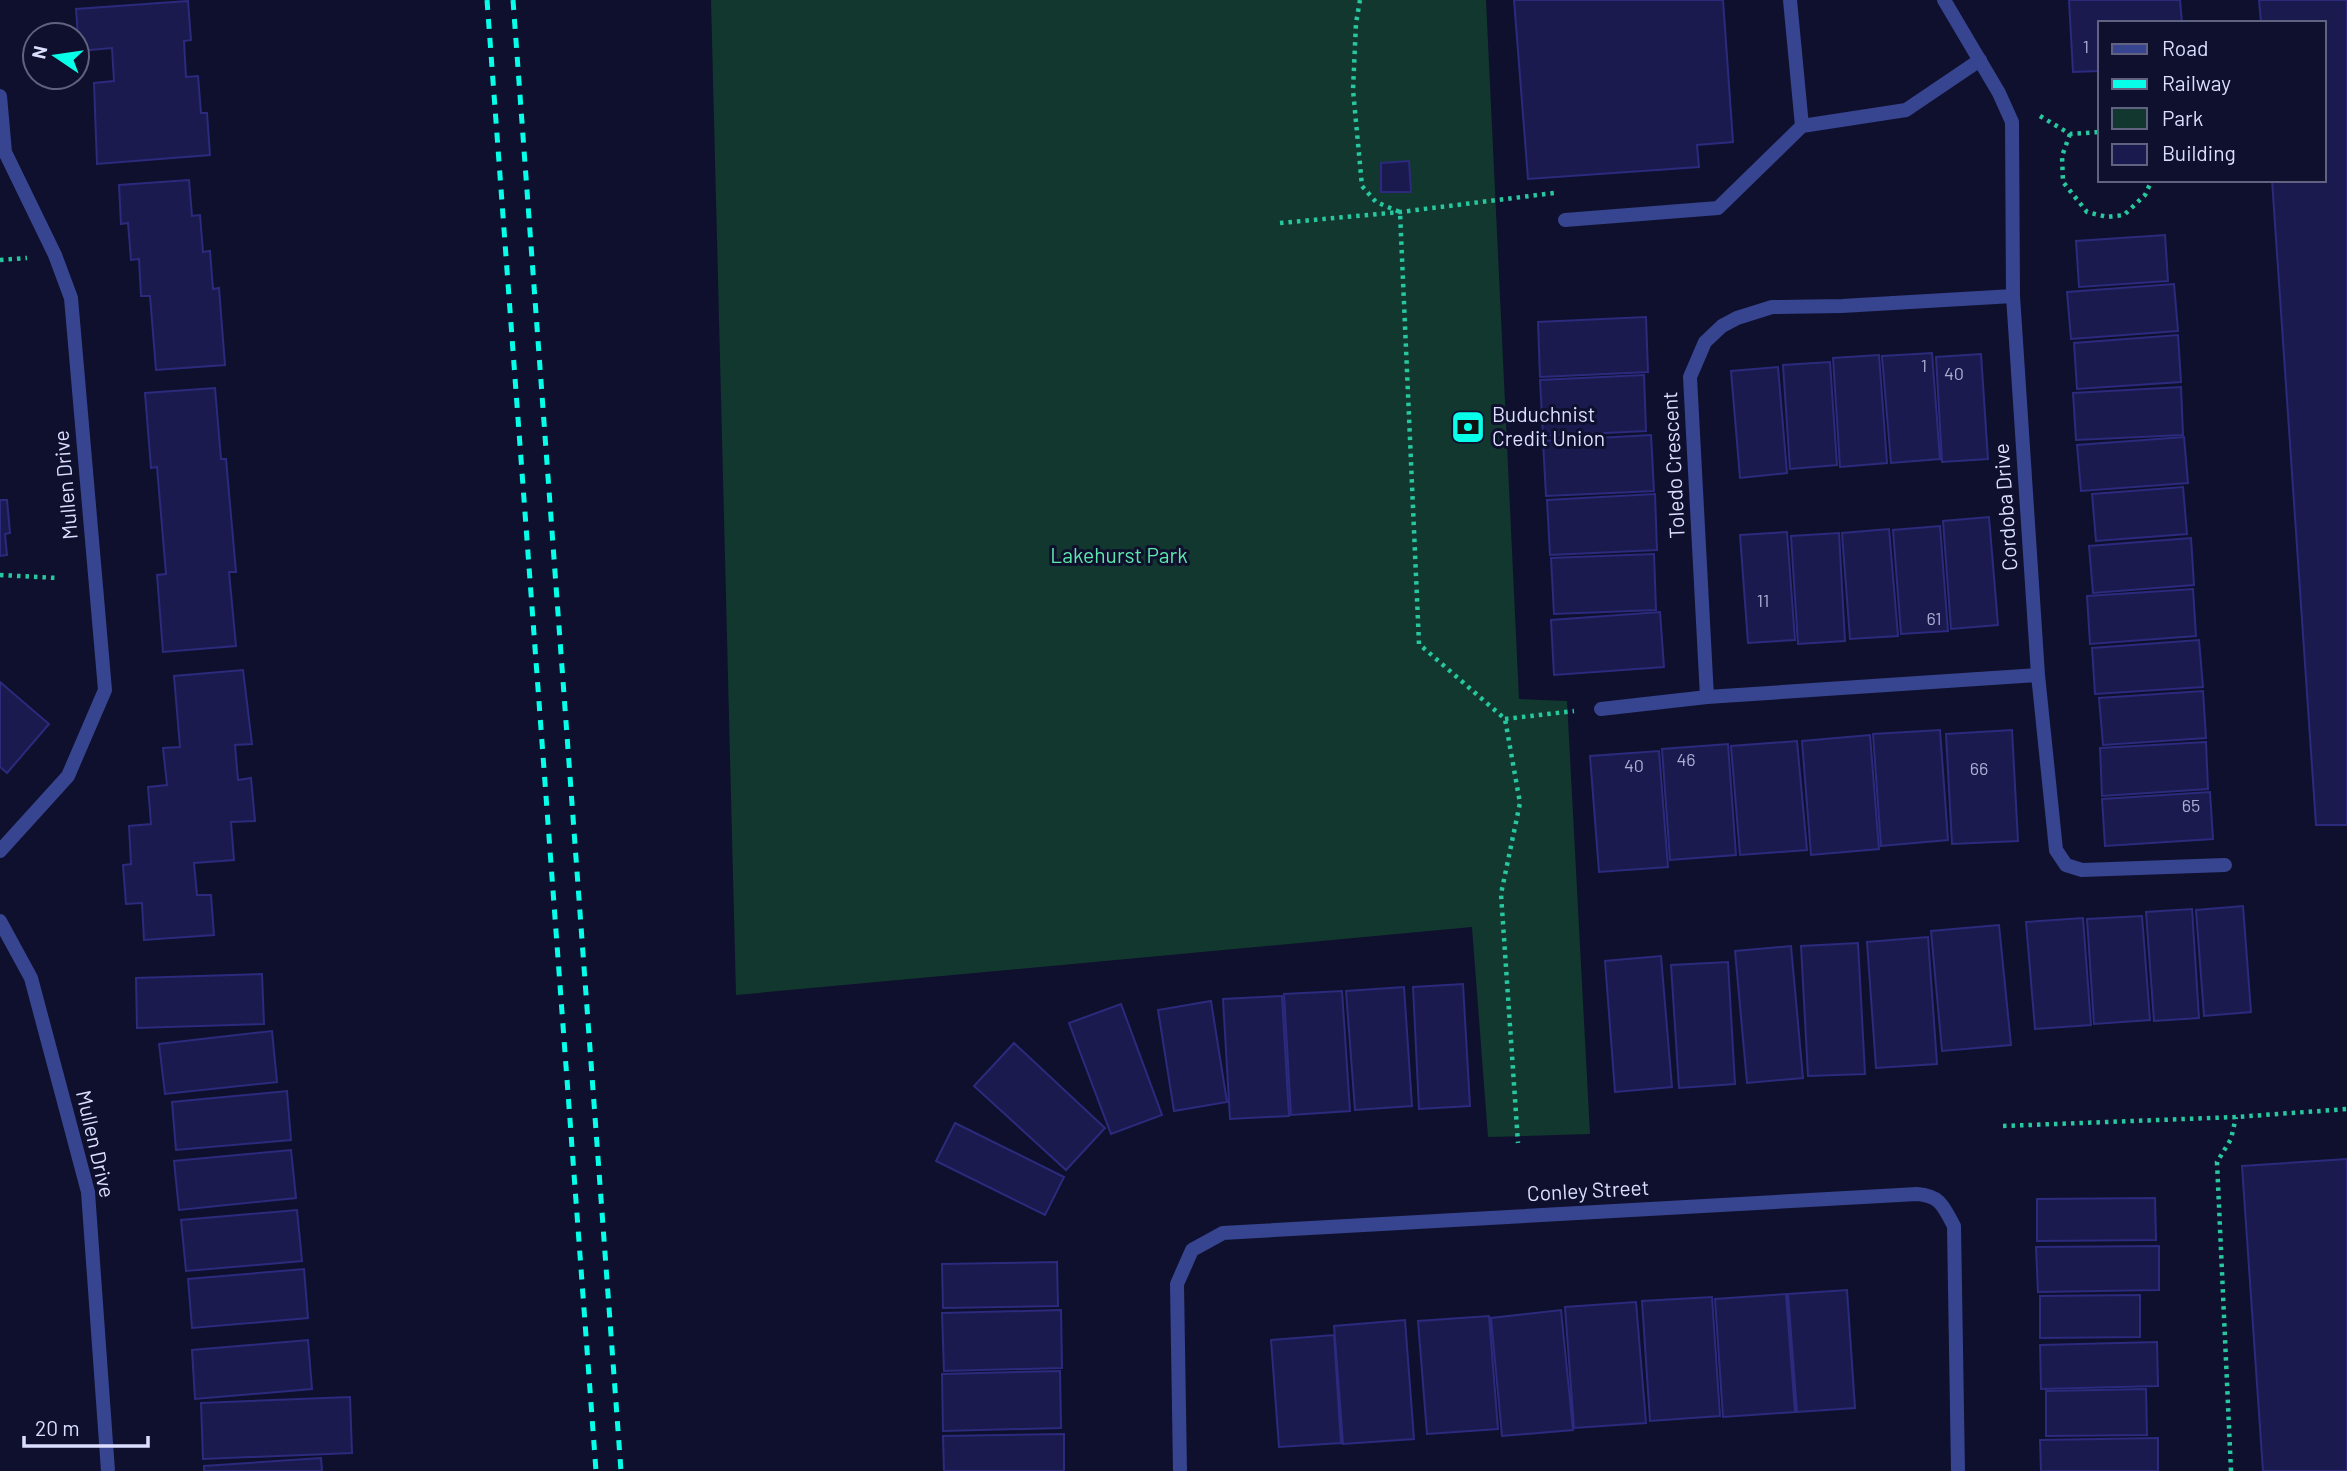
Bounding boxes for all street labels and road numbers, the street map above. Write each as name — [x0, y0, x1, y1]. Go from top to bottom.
street label: Toledo Crescent — [1656, 391, 1689, 539]
street label: Mullen Drive — [47, 430, 82, 541]
street label: Cordoba Drive — [1988, 442, 2021, 572]
street label: Mullen Drive — [72, 1088, 121, 1200]
street label: Conley Street — [1526, 1174, 1650, 1205]

